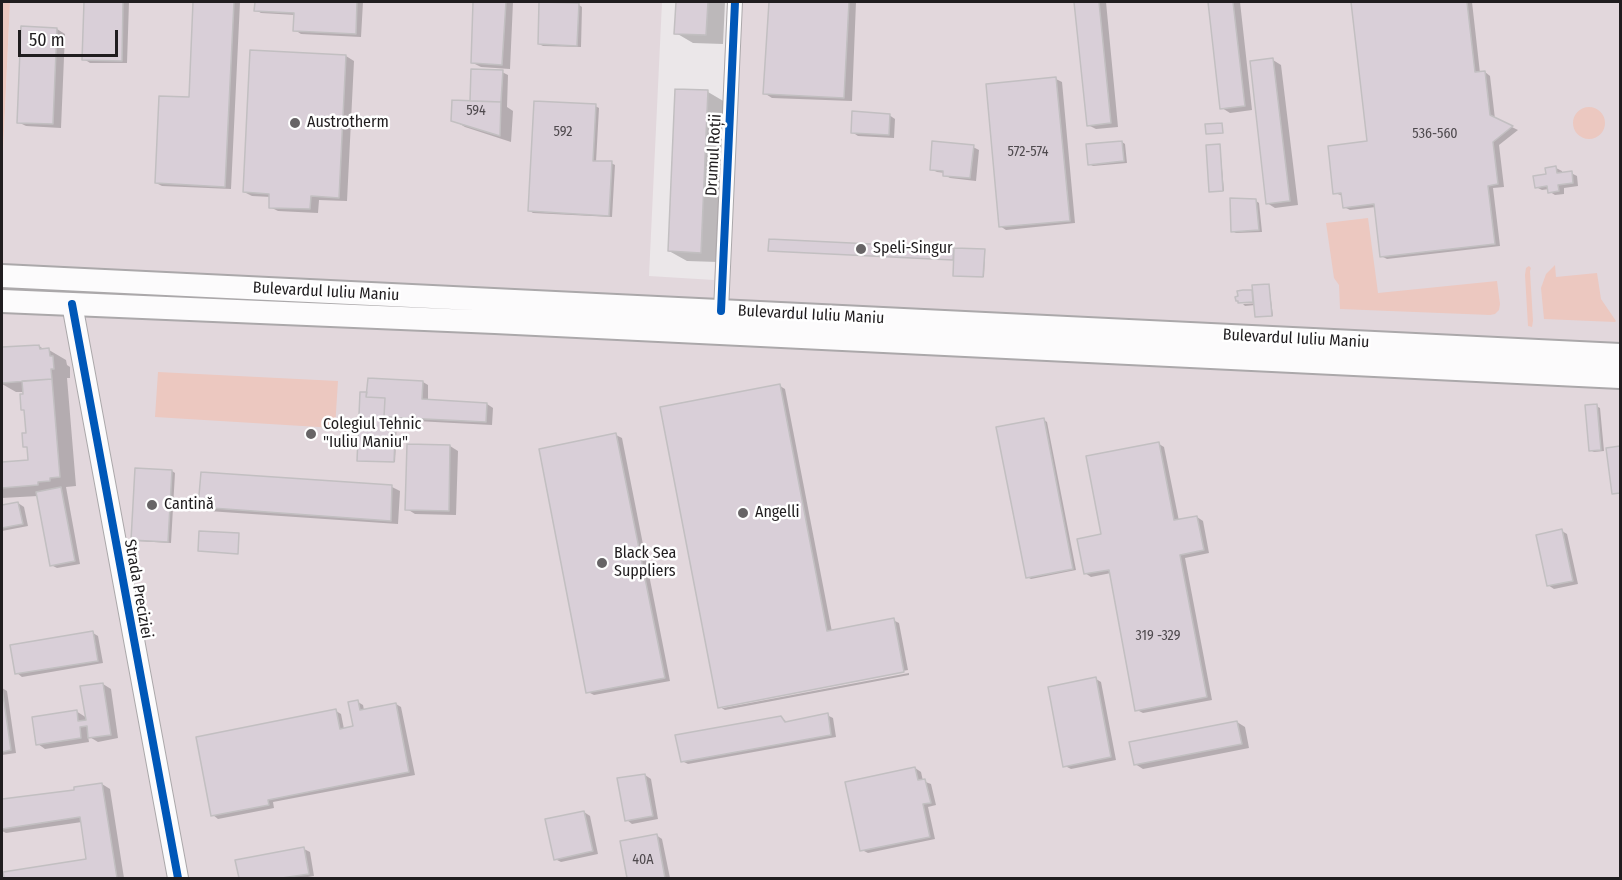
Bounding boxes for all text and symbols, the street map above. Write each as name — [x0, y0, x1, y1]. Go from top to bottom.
scale bar — [21, 18, 122, 56]
text: 50 m — [29, 29, 65, 51]
house number: 594 — [466, 103, 486, 119]
place label: Austrotherm — [307, 113, 389, 133]
street label: Drumul Roții — [702, 114, 726, 196]
marker: Austrotherm — [288, 116, 302, 130]
house number: 592 — [554, 124, 572, 140]
house number: 536-560 — [1412, 126, 1458, 142]
house number: 572-574 — [1008, 144, 1048, 160]
place label: Speli-Singur — [873, 239, 953, 259]
marker: Speli-Singur — [854, 242, 868, 256]
street label: Bulevardul Iuliu Maniu — [252, 279, 400, 305]
street label: Bulevardul Iuliu Maniu — [737, 302, 885, 328]
street label: Bulevardul Iuliu Maniu — [1222, 326, 1370, 352]
place label: Colegiul Tehnic "Iuliu Maniu" — [323, 415, 421, 453]
marker: Colegiul Tehnic "Iuliu Maniu" — [304, 427, 318, 441]
place label: Cantină — [164, 495, 214, 515]
marker: Cantină — [145, 498, 159, 512]
place label: Angelli — [755, 503, 799, 523]
marker: Angelli — [736, 506, 750, 520]
street label: Strada Preciziei — [120, 538, 156, 640]
place label: Black Sea Suppliers — [614, 544, 676, 582]
marker: Black Sea Suppliers — [595, 556, 609, 570]
house number: 319 -329 — [1136, 628, 1180, 644]
house number: 40A — [632, 852, 654, 868]

